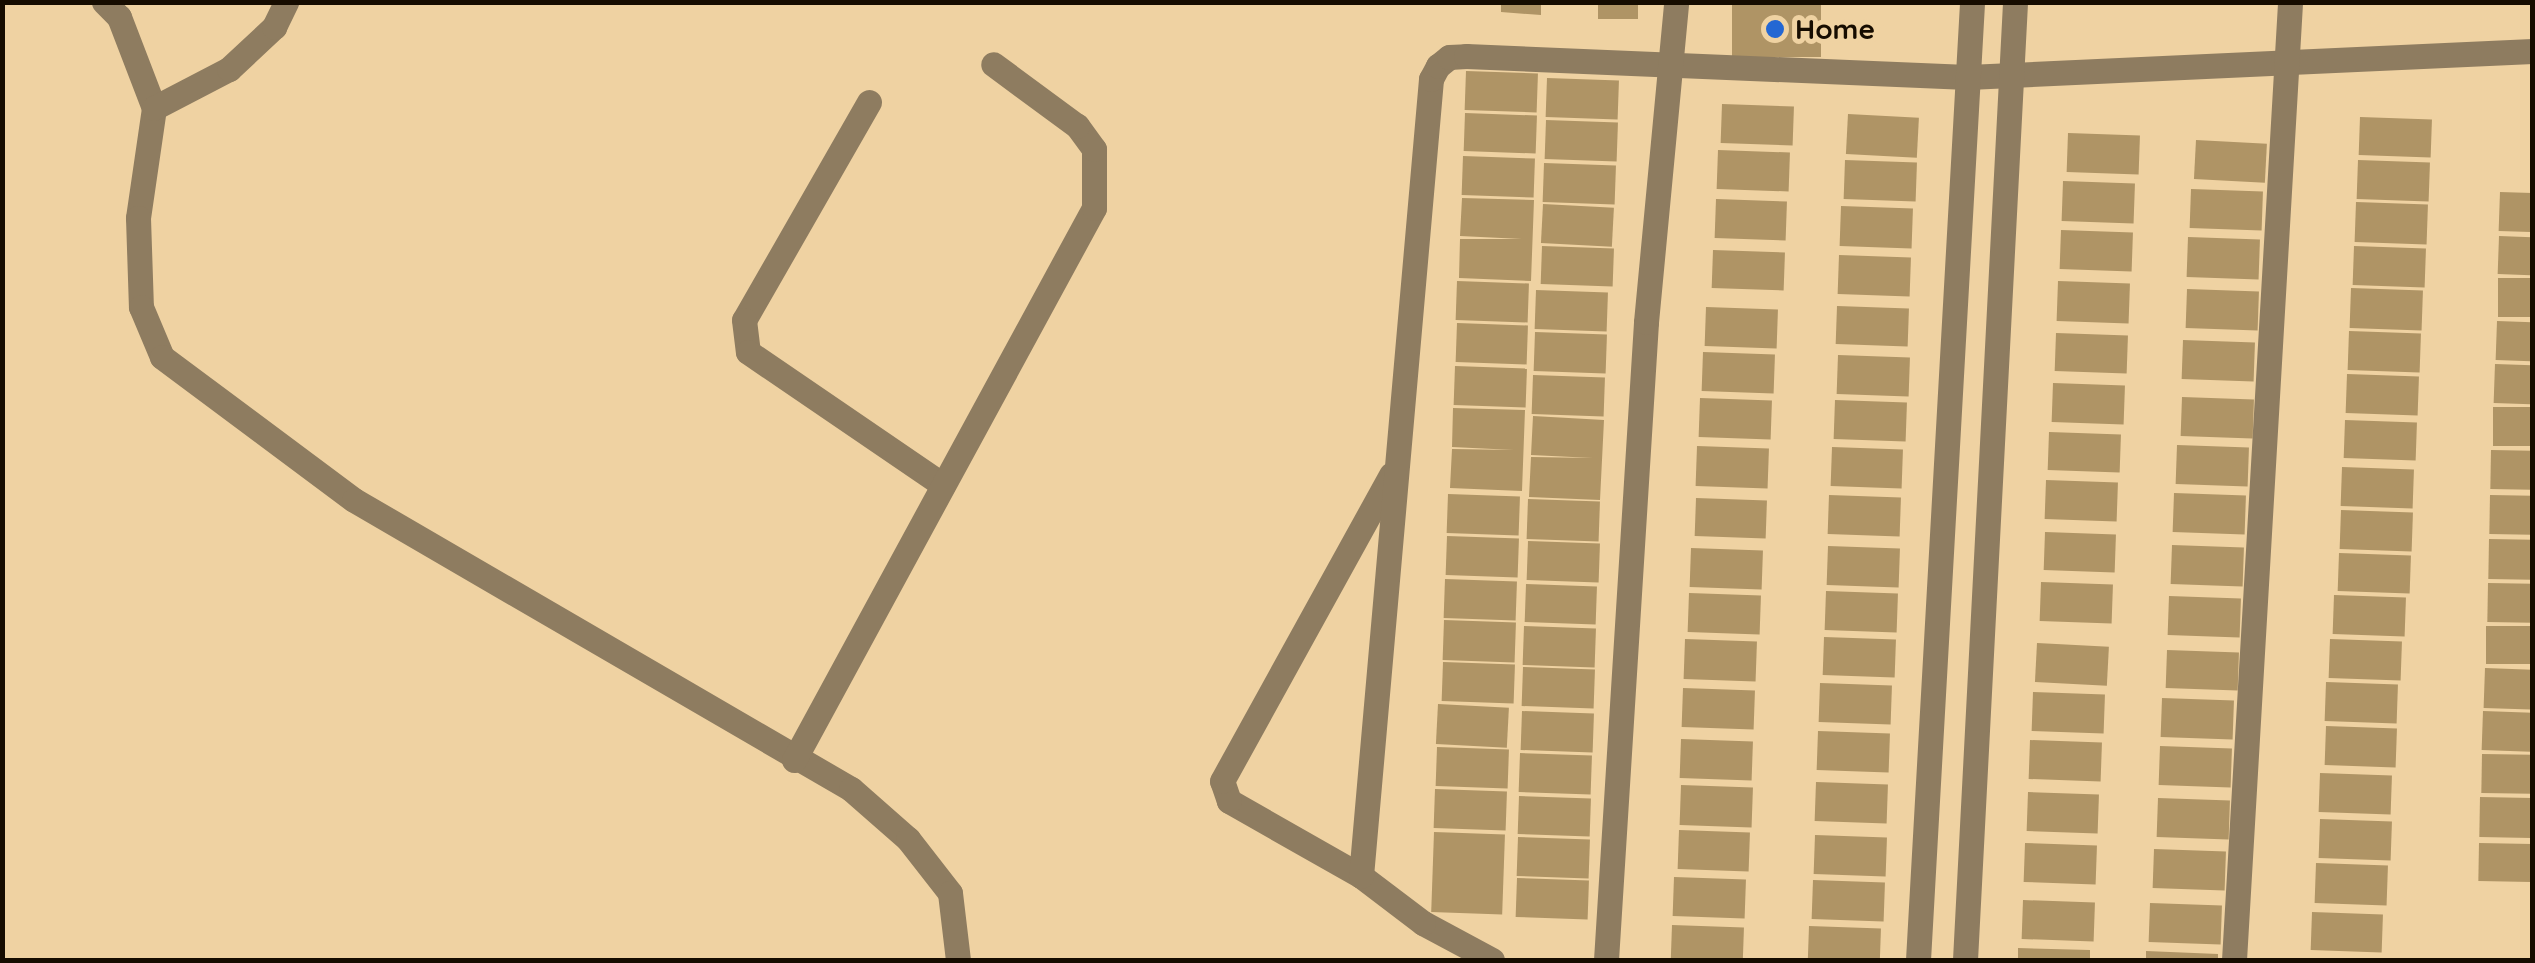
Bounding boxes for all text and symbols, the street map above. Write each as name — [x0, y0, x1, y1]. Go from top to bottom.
place label: Home — [1795, 12, 1875, 46]
marker: Home — [1764, 18, 1786, 40]

